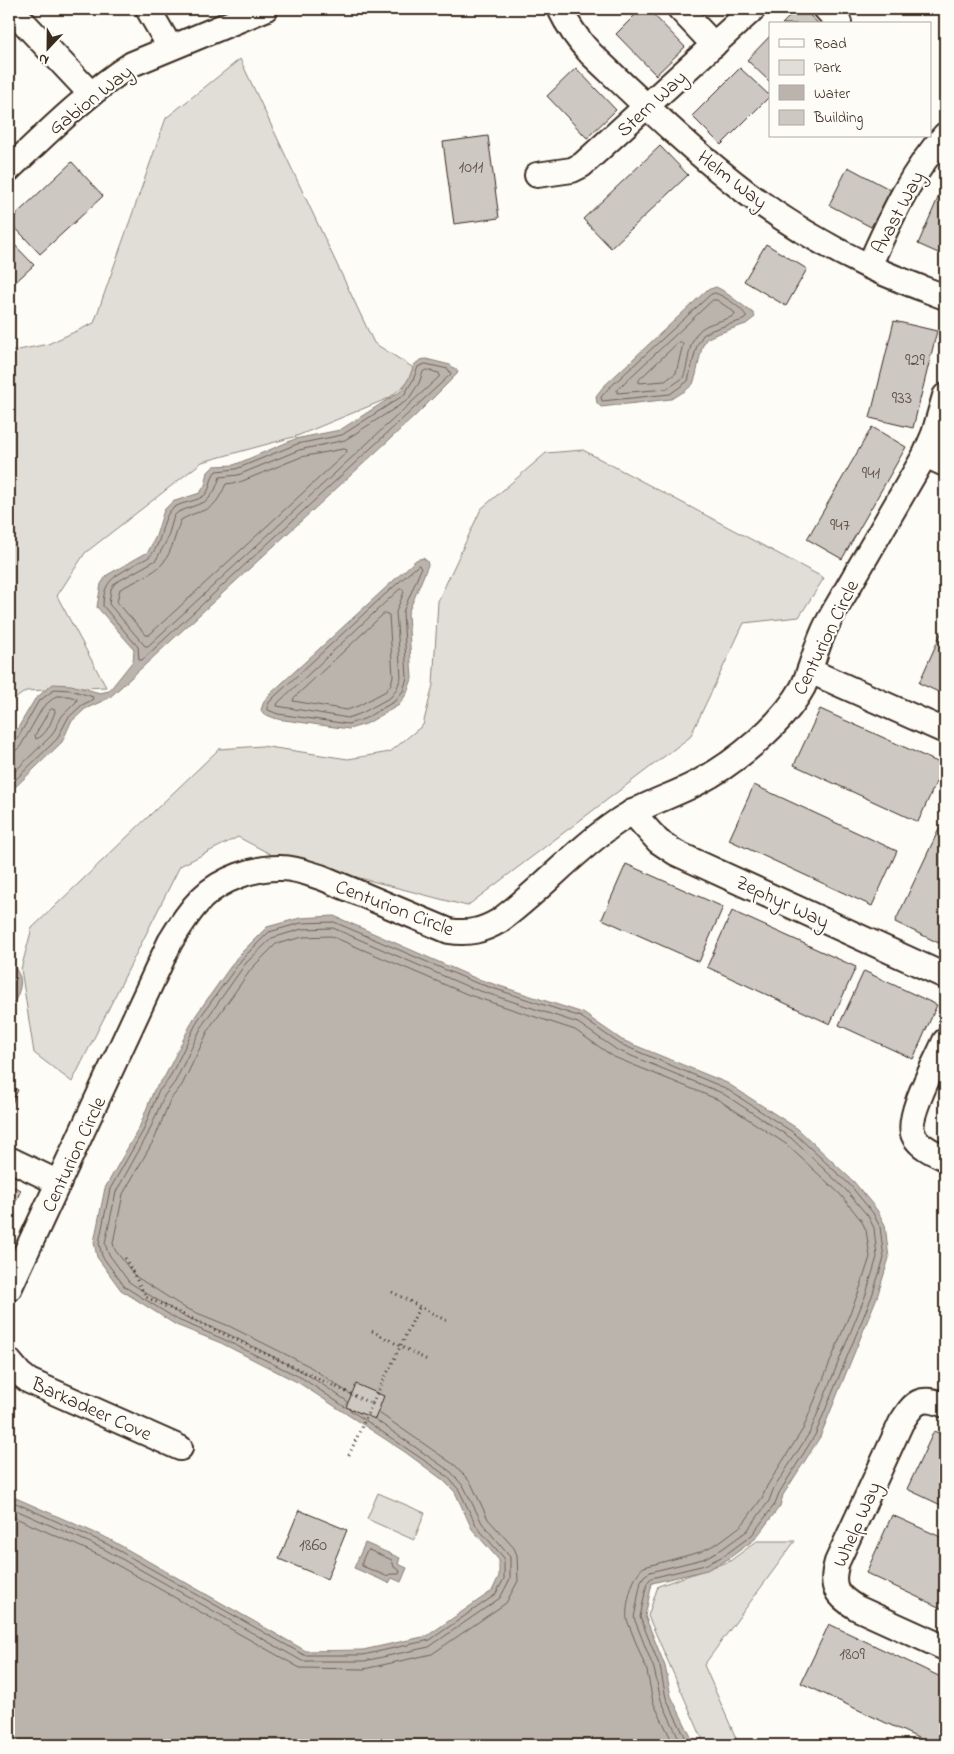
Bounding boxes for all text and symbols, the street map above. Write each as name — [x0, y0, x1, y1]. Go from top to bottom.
north arrow — [22, 22, 72, 72]
legend — [769, 22, 932, 138]
text: Road — [814, 33, 847, 55]
text: N — [35, 47, 52, 70]
text: Park — [814, 57, 842, 79]
street label: Gabion Way — [43, 59, 140, 143]
street label: Stern Way — [611, 65, 694, 145]
text: Water — [814, 83, 850, 105]
text: Building — [813, 107, 863, 130]
street label: Helm Way — [690, 144, 773, 218]
house number: 1011 — [459, 155, 484, 181]
street label: Avast Way — [865, 167, 933, 260]
house number: 929 — [905, 348, 925, 374]
house number: 933 — [892, 386, 912, 412]
house number: 941 — [862, 461, 881, 487]
house number: 947 — [830, 513, 851, 539]
street label: Centurion Circle — [787, 576, 868, 701]
street label: Zephyr Way — [731, 869, 833, 938]
street label: Centurion Circle — [331, 873, 458, 945]
street label: Centurion Circle — [36, 1092, 115, 1218]
street label: Barkadeer Cove — [25, 1370, 156, 1450]
street label: Whelp Way — [827, 1478, 890, 1572]
house number: 1860 — [299, 1533, 327, 1559]
house number: 1809 — [839, 1642, 865, 1668]

